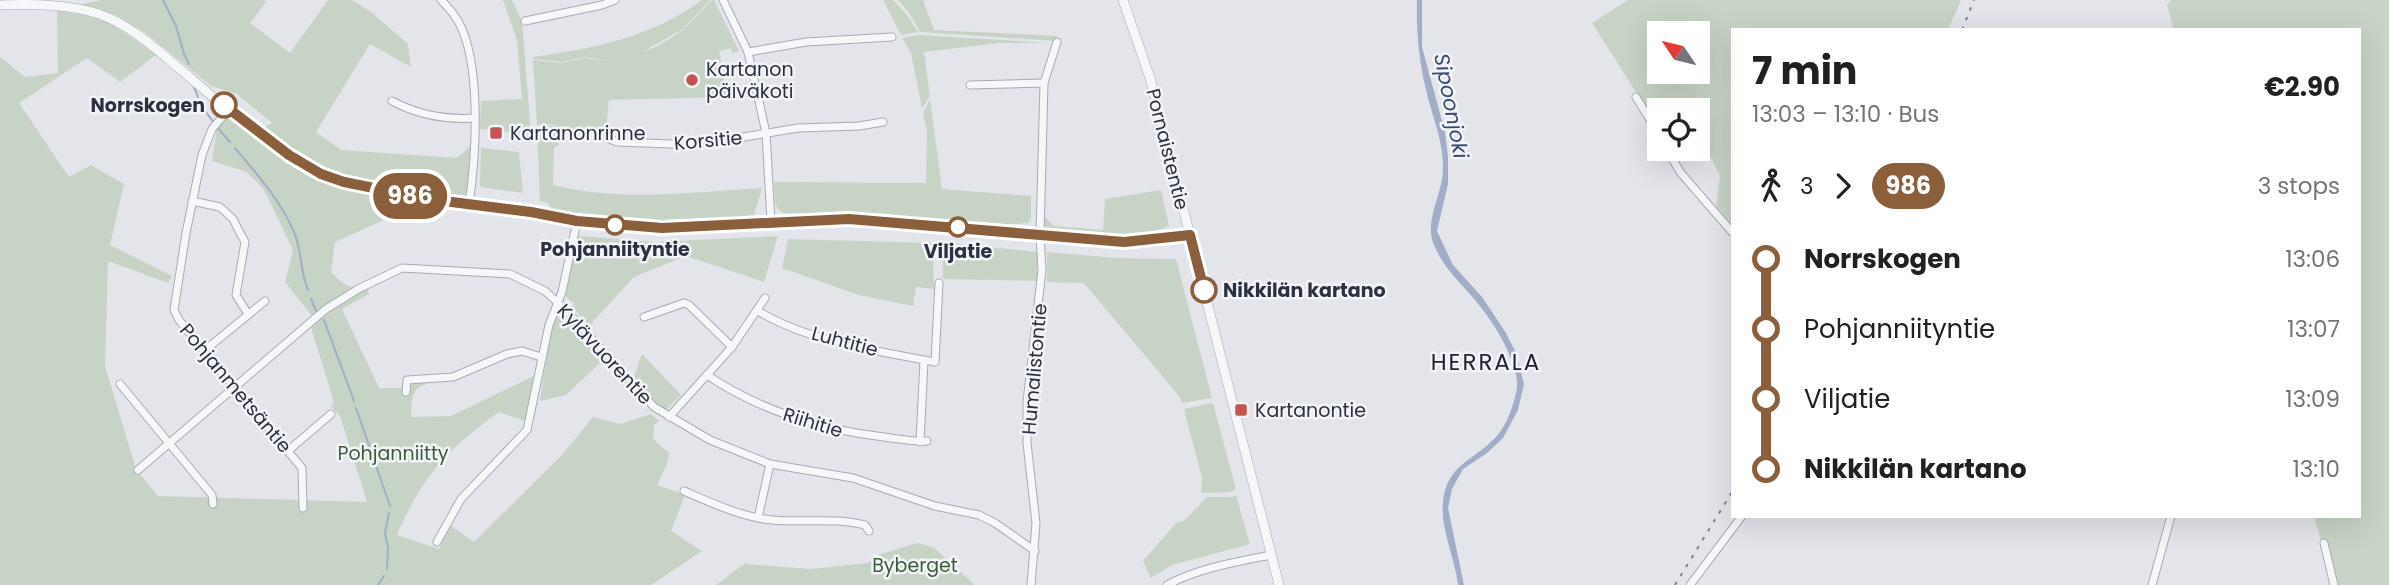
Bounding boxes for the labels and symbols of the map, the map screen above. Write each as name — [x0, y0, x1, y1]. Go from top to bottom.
north arrow — [1647, 21, 1710, 84]
water label: Sipoonjoki — [1427, 51, 1476, 162]
place label: Kartanon päiväkoti — [706, 56, 794, 105]
marker: Kartanon päiväkoti — [684, 72, 700, 88]
street label: Pornaistentie — [1139, 86, 1196, 213]
place label: Norrskogen — [90, 92, 205, 119]
marker: Norrskogen — [211, 92, 237, 118]
place label: Kartanonrinne — [510, 120, 645, 147]
street label: Korsitie — [673, 124, 743, 157]
marker: Kartanonrinne — [488, 125, 504, 141]
line badge: 986 — [370, 173, 450, 219]
marker: Pohjanniityntie — [605, 215, 625, 235]
marker: Viljatie — [948, 217, 968, 237]
place label: Pohjanniityntie — [540, 236, 690, 263]
place label: Viljatie — [924, 238, 993, 265]
marker: Nikkilän kartano — [1191, 277, 1217, 303]
place label: Nikkilän kartano — [1223, 277, 1386, 304]
street label: Kylävuorentie — [551, 298, 658, 411]
street label: Humalistontie — [1015, 302, 1054, 436]
street label: Pohjanmetsäntie — [173, 318, 298, 459]
street label: Luhtitie — [809, 320, 881, 363]
district label: HERRALA — [1431, 346, 1541, 378]
place label: Kartanontie — [1255, 397, 1366, 424]
street label: Riihitie — [780, 401, 846, 444]
marker: Kartanontie — [1233, 402, 1249, 418]
park label: Pohjanniitty — [337, 440, 449, 467]
park label: Byberget — [872, 552, 958, 579]

